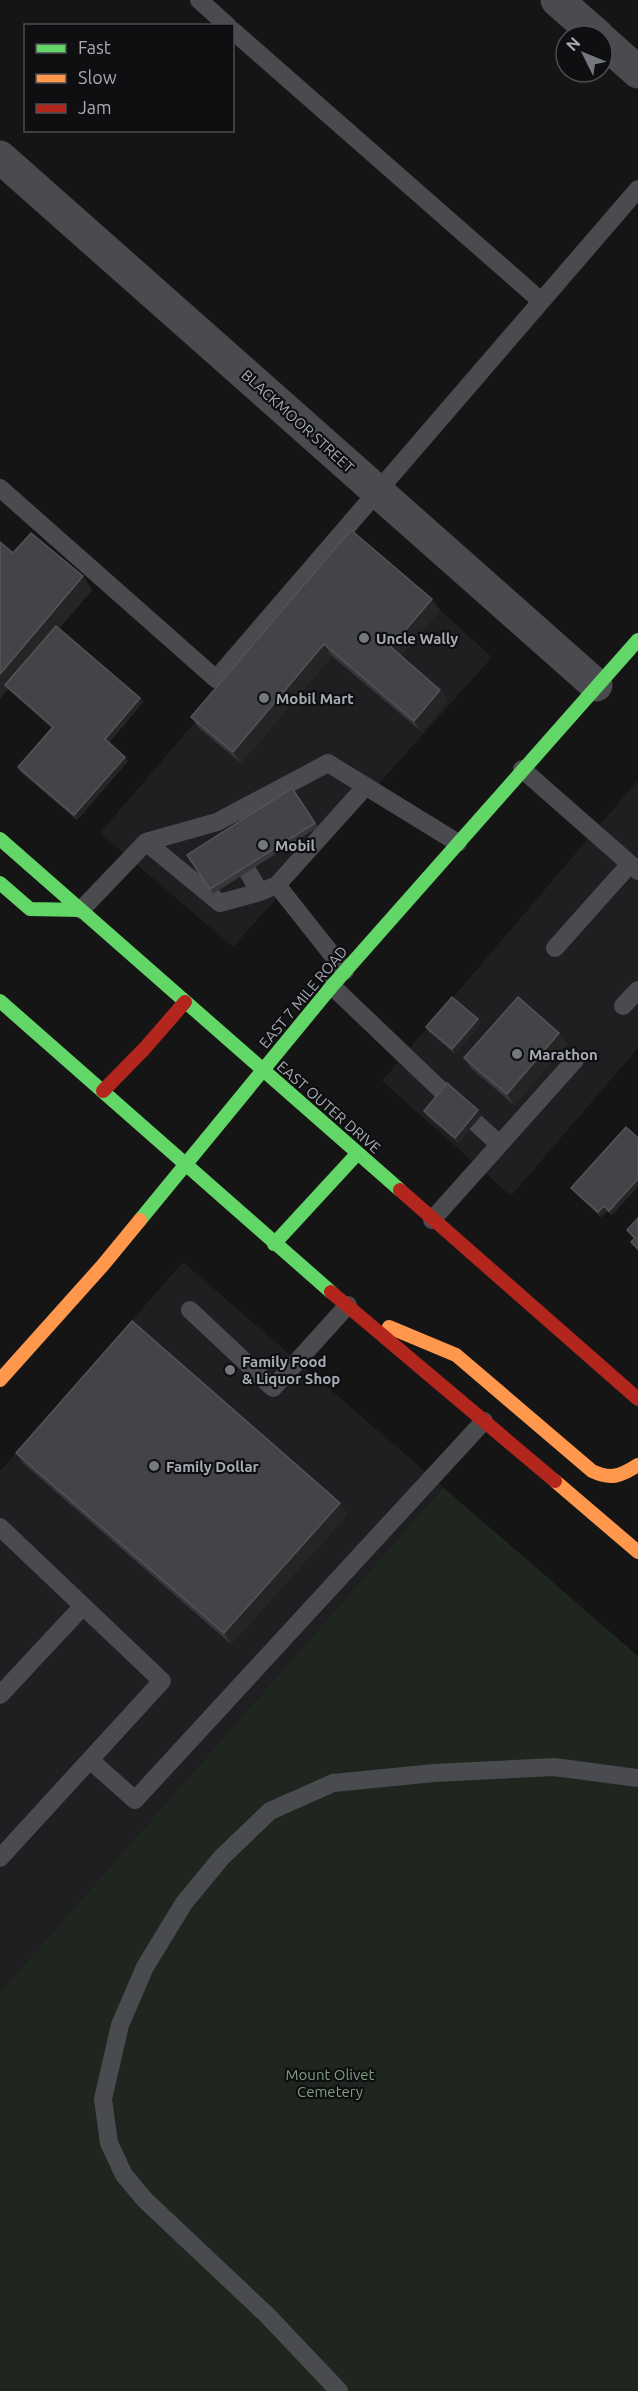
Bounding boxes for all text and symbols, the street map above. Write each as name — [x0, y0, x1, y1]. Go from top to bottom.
legend — [24, 24, 234, 132]
north arrow — [554, 24, 614, 84]
text: N — [562, 33, 584, 54]
text: Fast — [78, 37, 111, 57]
text: Slow — [78, 67, 117, 87]
text: Jam — [78, 97, 112, 117]
street label: BLACKMOOR STREET — [238, 366, 358, 476]
place label: Uncle Wally — [376, 630, 458, 647]
marker: Uncle Wally — [357, 631, 371, 645]
place label: Mobil Mart — [276, 690, 354, 707]
marker: Mobil Mart — [257, 691, 271, 705]
place label: Mobil — [275, 837, 316, 854]
marker: Mobil — [256, 838, 270, 852]
street label: EAST 7 MILE ROAD — [255, 943, 351, 1051]
place label: Marathon — [529, 1046, 598, 1063]
marker: Marathon — [510, 1047, 524, 1061]
street label: EAST OUTER DRIVE — [274, 1057, 384, 1157]
place label: Family Food & Liquor Shop — [242, 1353, 340, 1387]
marker: Family Food & Liquor Shop — [223, 1363, 237, 1377]
place label: Family Dollar — [166, 1458, 260, 1475]
marker: Family Dollar — [147, 1459, 161, 1473]
park label: Mount Olivet Cemetery — [286, 2066, 375, 2100]

